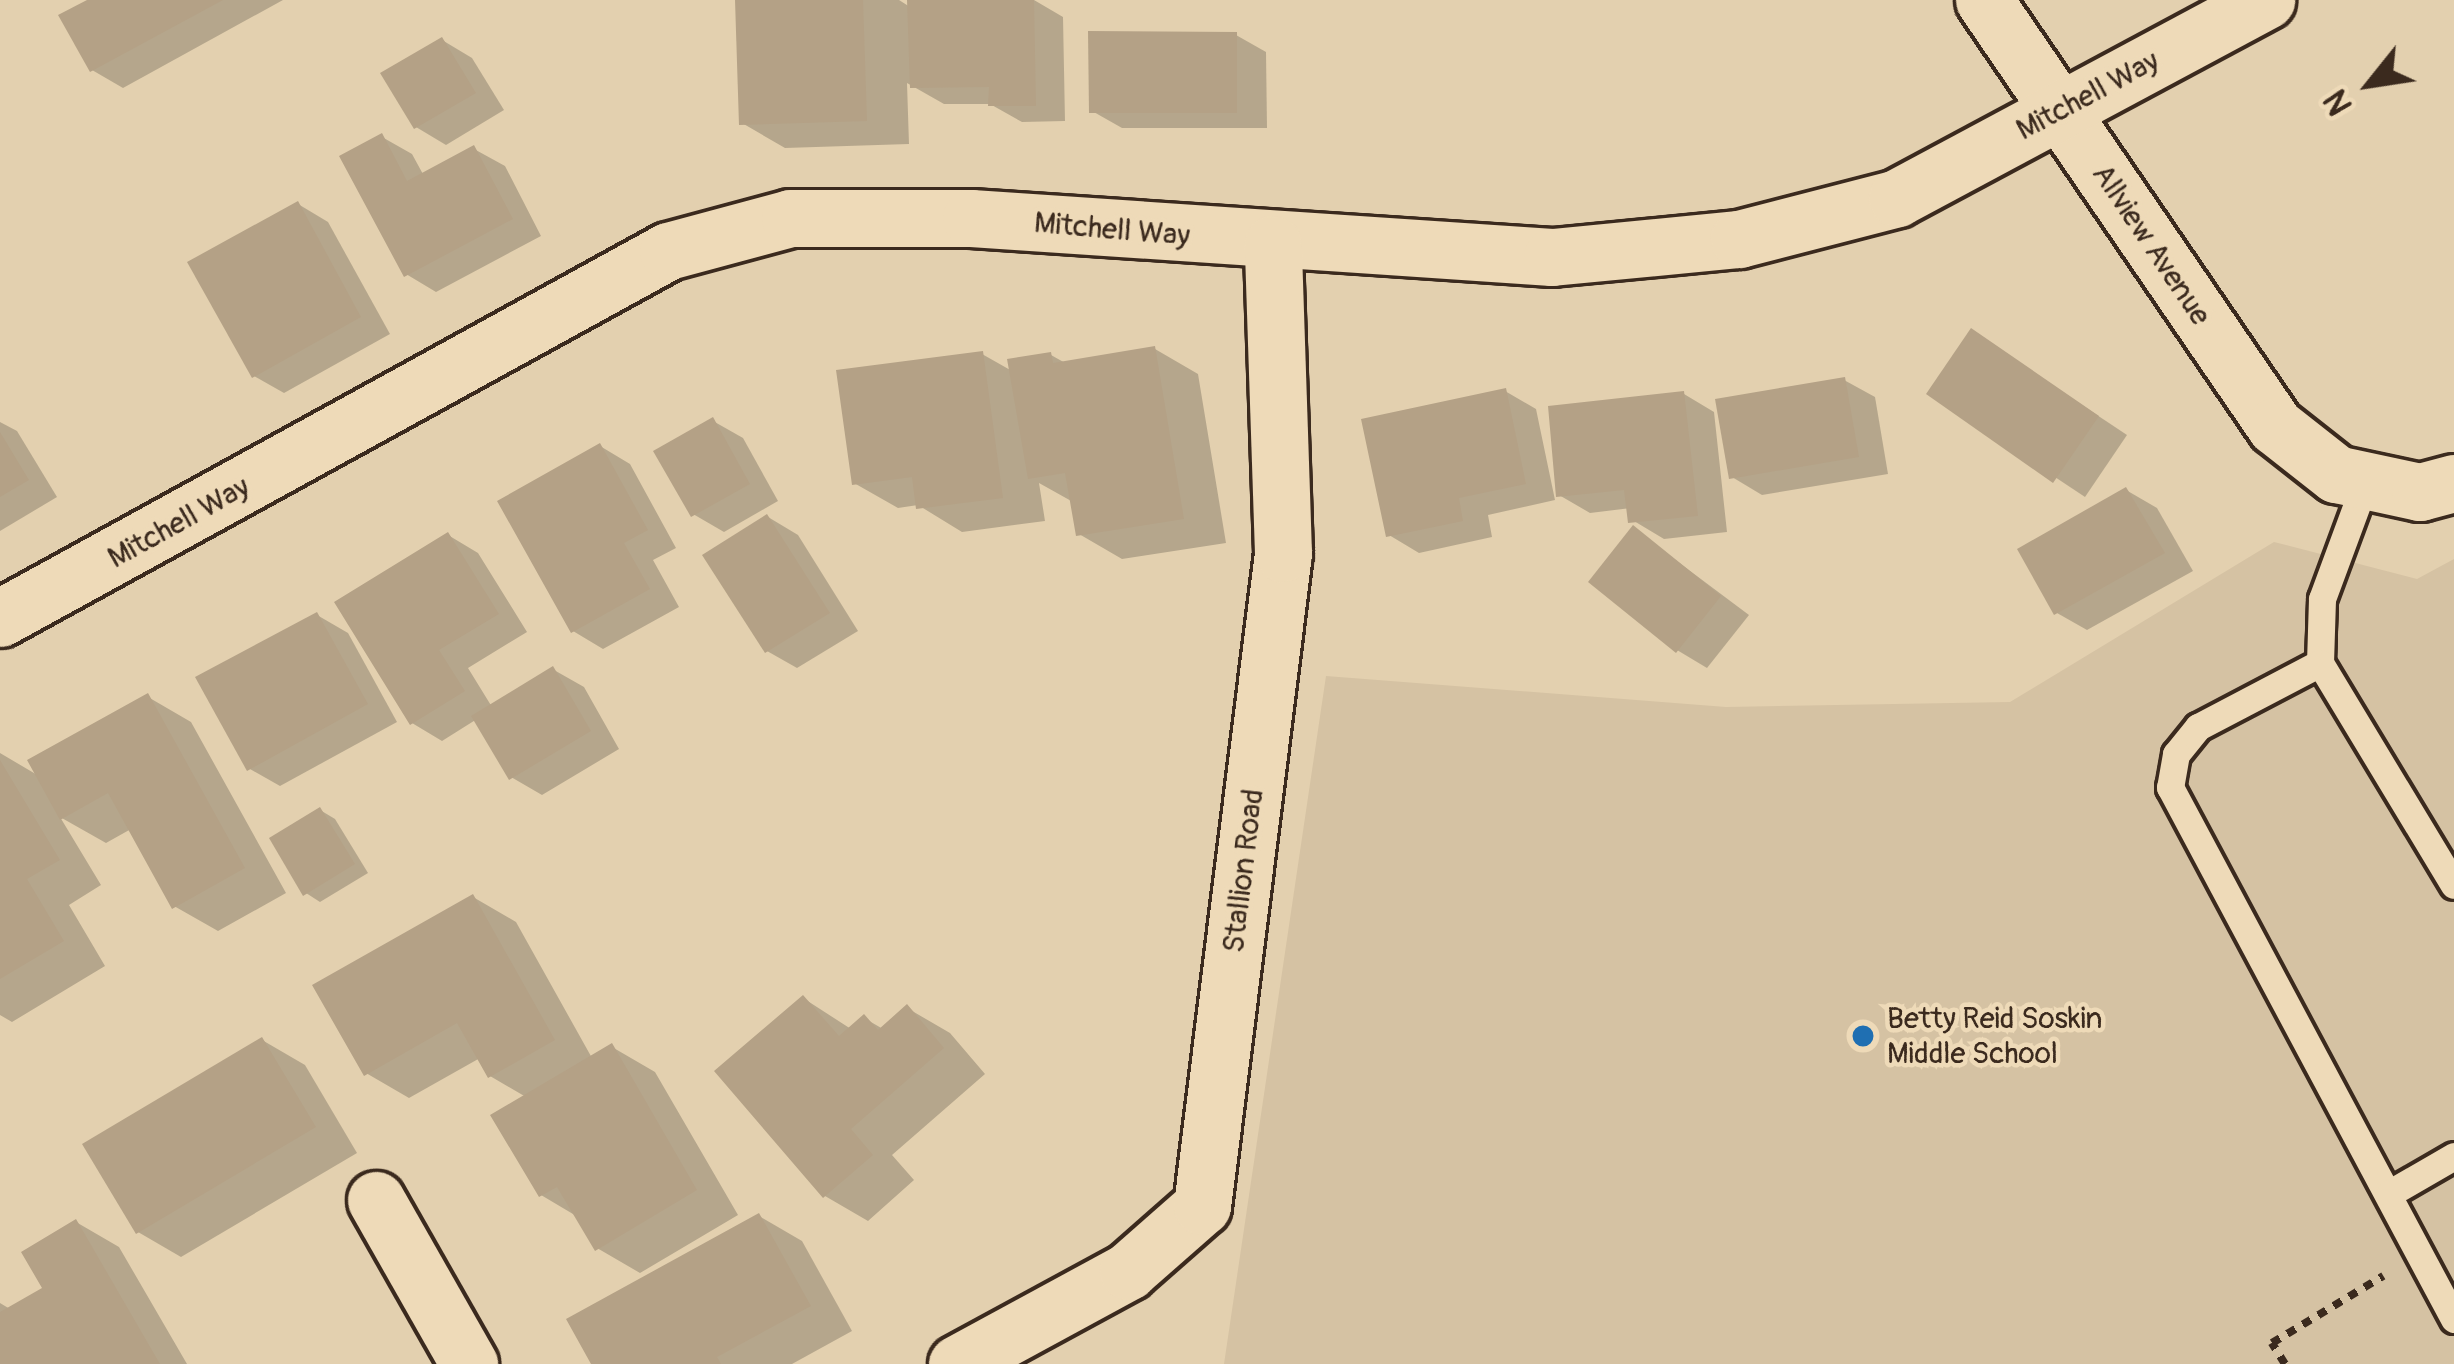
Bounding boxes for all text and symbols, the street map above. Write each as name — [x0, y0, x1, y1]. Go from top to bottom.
north arrow — [2310, 24, 2430, 144]
street label: Mitchell Way — [2011, 43, 2165, 149]
text: N — [2315, 82, 2362, 122]
street label: Allview Avenue — [2084, 158, 2218, 332]
street label: Mitchell Way — [1033, 205, 1191, 255]
street label: Mitchell Way — [102, 469, 256, 577]
street label: Stallion Road — [1216, 787, 1272, 955]
place label: Betty Reid Soskin Middle School — [1887, 1001, 2103, 1072]
marker: Betty Reid Soskin Middle School — [1850, 1023, 1876, 1049]

